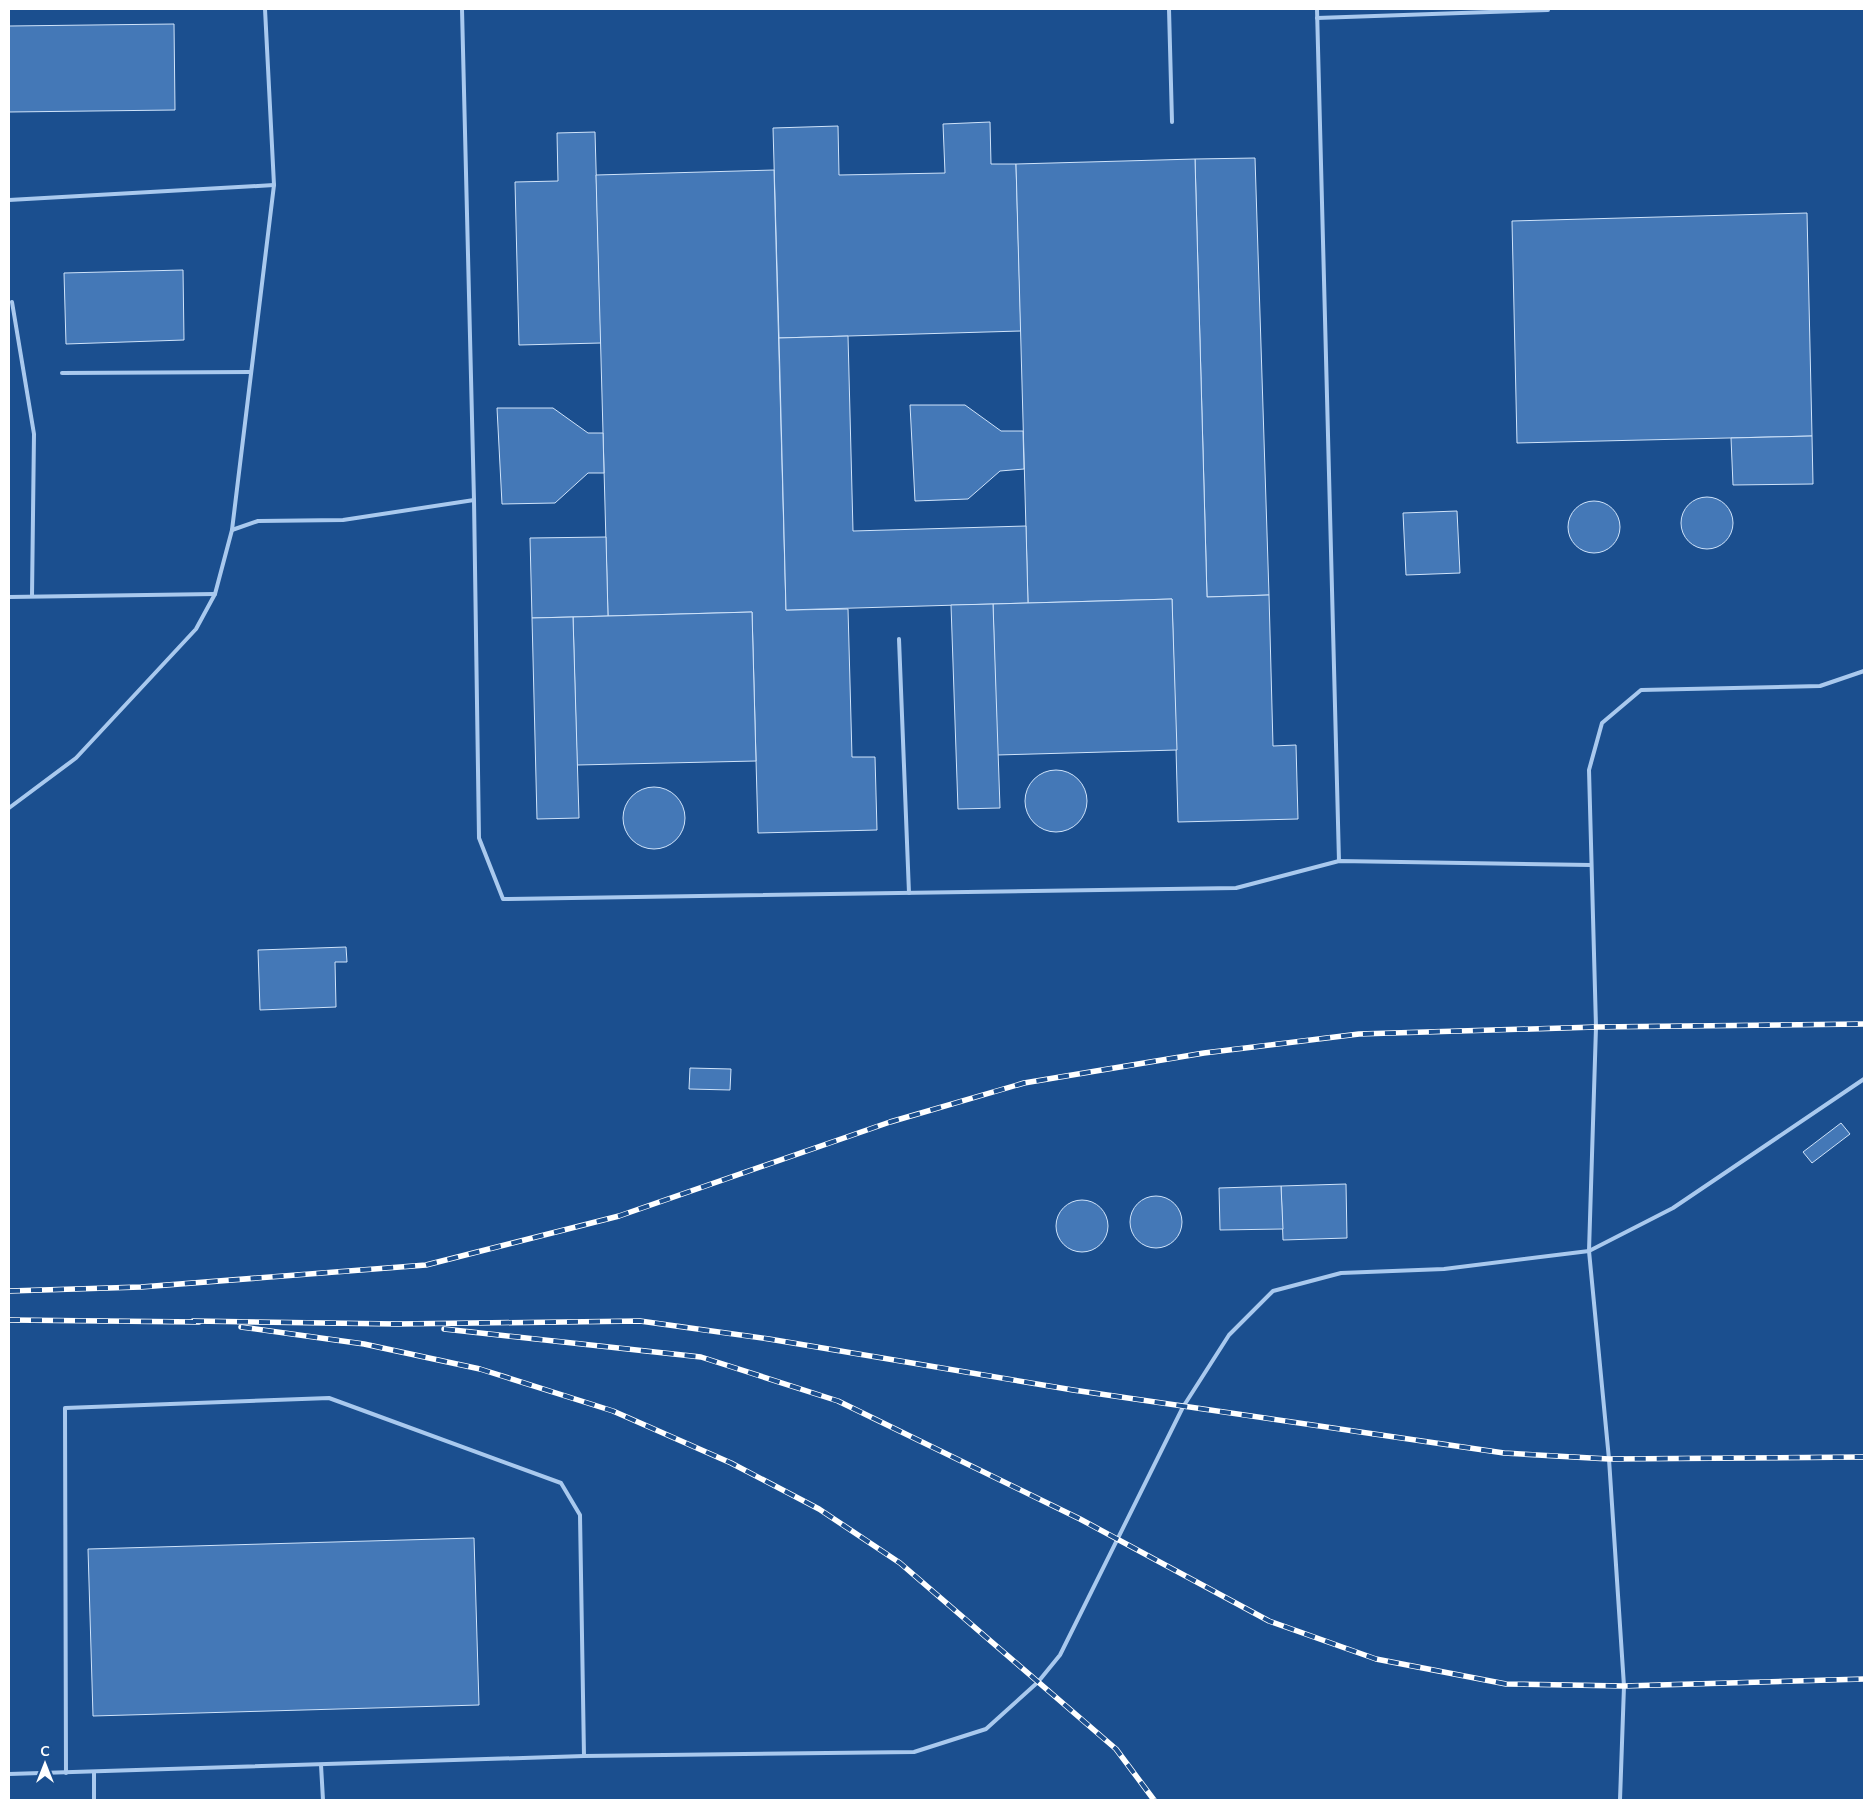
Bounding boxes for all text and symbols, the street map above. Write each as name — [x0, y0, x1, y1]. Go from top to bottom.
north arrow — [20, 1739, 70, 1789]
text: С — [40, 1742, 50, 1761]

